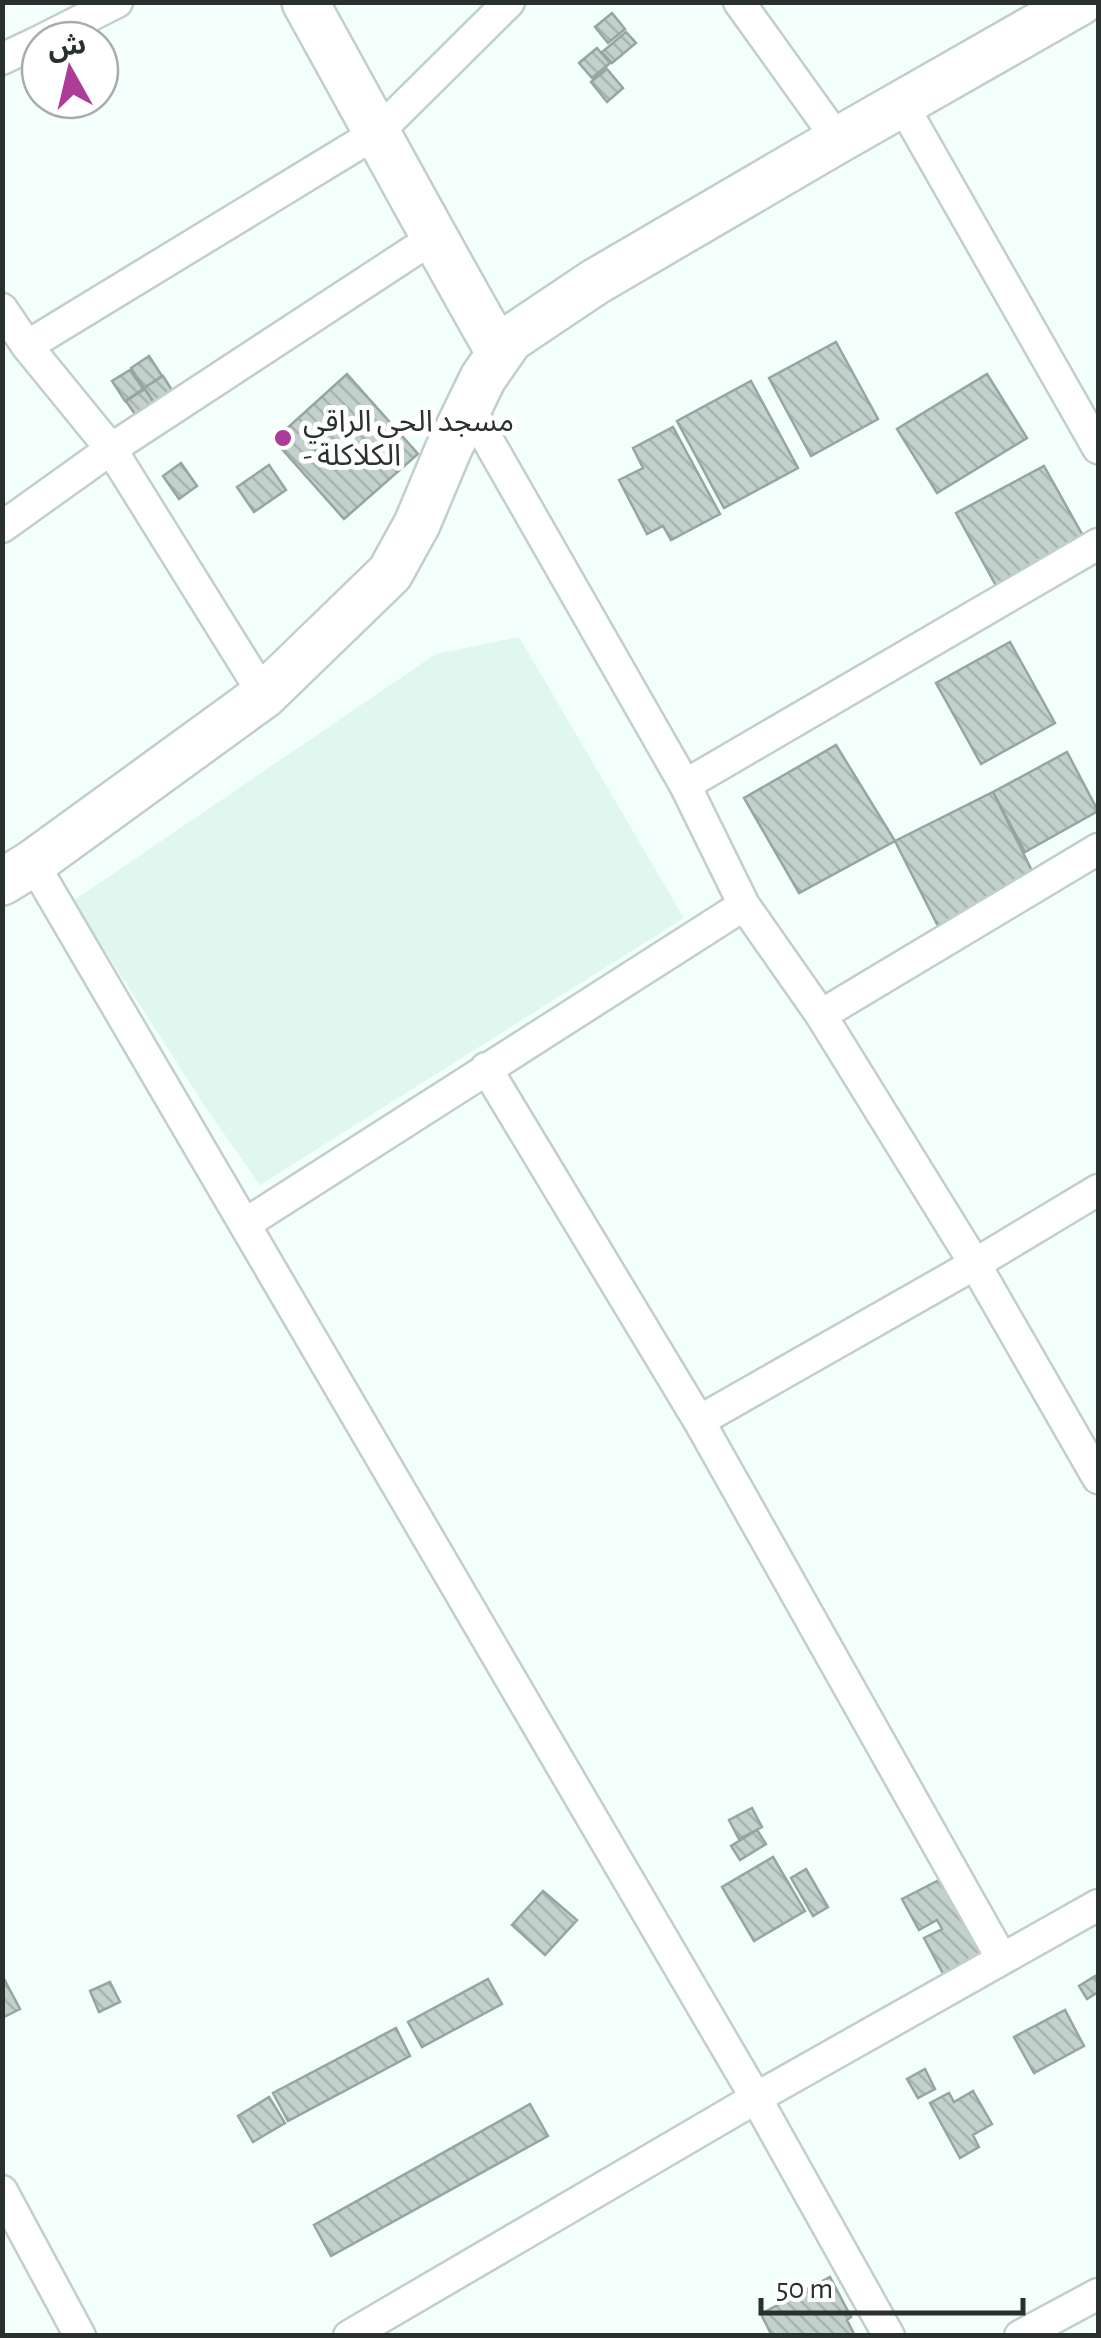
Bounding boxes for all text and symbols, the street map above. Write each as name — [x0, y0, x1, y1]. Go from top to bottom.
north arrow — [20, 20, 120, 120]
text: ش — [46, 31, 88, 64]
place label: مسجد الحي الراقي - الكلاكلة — [303, 407, 514, 471]
marker: مسجد الحي الراقي - الكلاكلة — [272, 427, 294, 449]
scale bar — [761, 2253, 1024, 2315]
text: 50 m — [776, 2274, 833, 2304]

